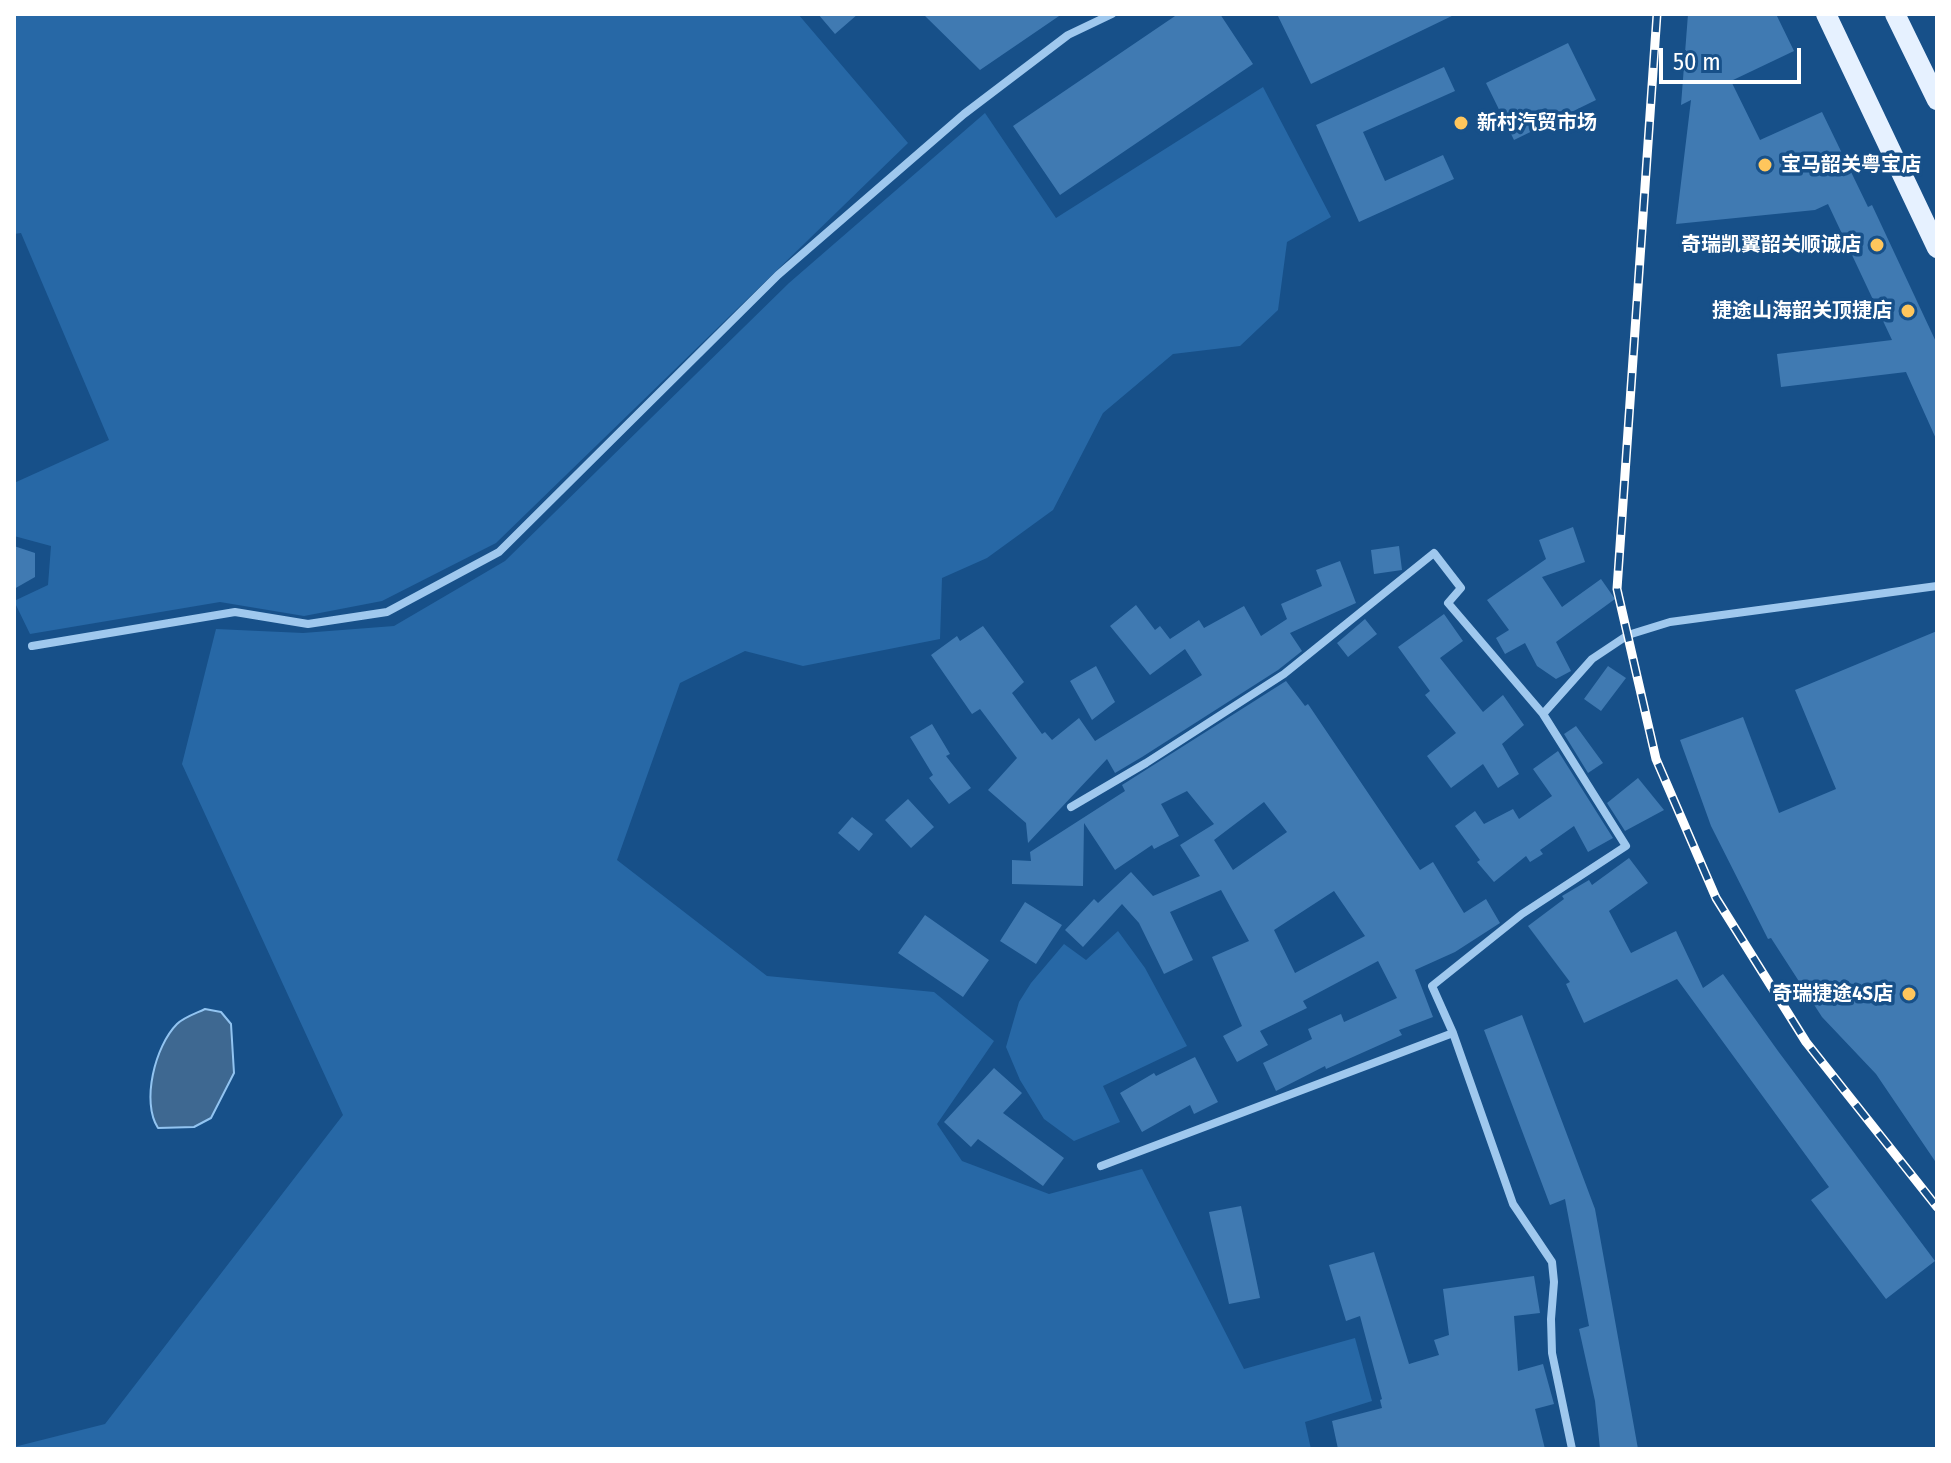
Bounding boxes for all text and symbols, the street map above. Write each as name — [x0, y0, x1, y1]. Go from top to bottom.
scale bar — [1663, 32, 1805, 82]
text: 50 m — [1673, 48, 1721, 76]
place label: 新村汽贸市场 — [1477, 111, 1597, 135]
marker: 新村汽贸市场 — [1452, 114, 1470, 132]
place label: 宝马韶关粤宝店 — [1781, 153, 1921, 177]
marker: 宝马韶关粤宝店 — [1756, 156, 1774, 174]
place label: 奇瑞凯翼韶关顺诚店 — [1681, 233, 1861, 257]
marker: 奇瑞凯翼韶关顺诚店 — [1868, 236, 1886, 254]
place label: 捷途山海韶关顶捷店 — [1712, 299, 1892, 323]
marker: 捷途山海韶关顶捷店 — [1899, 302, 1917, 320]
place label: 奇瑞捷途4S店 — [1772, 982, 1893, 1006]
marker: 奇瑞捷途4S店 — [1900, 985, 1918, 1003]

